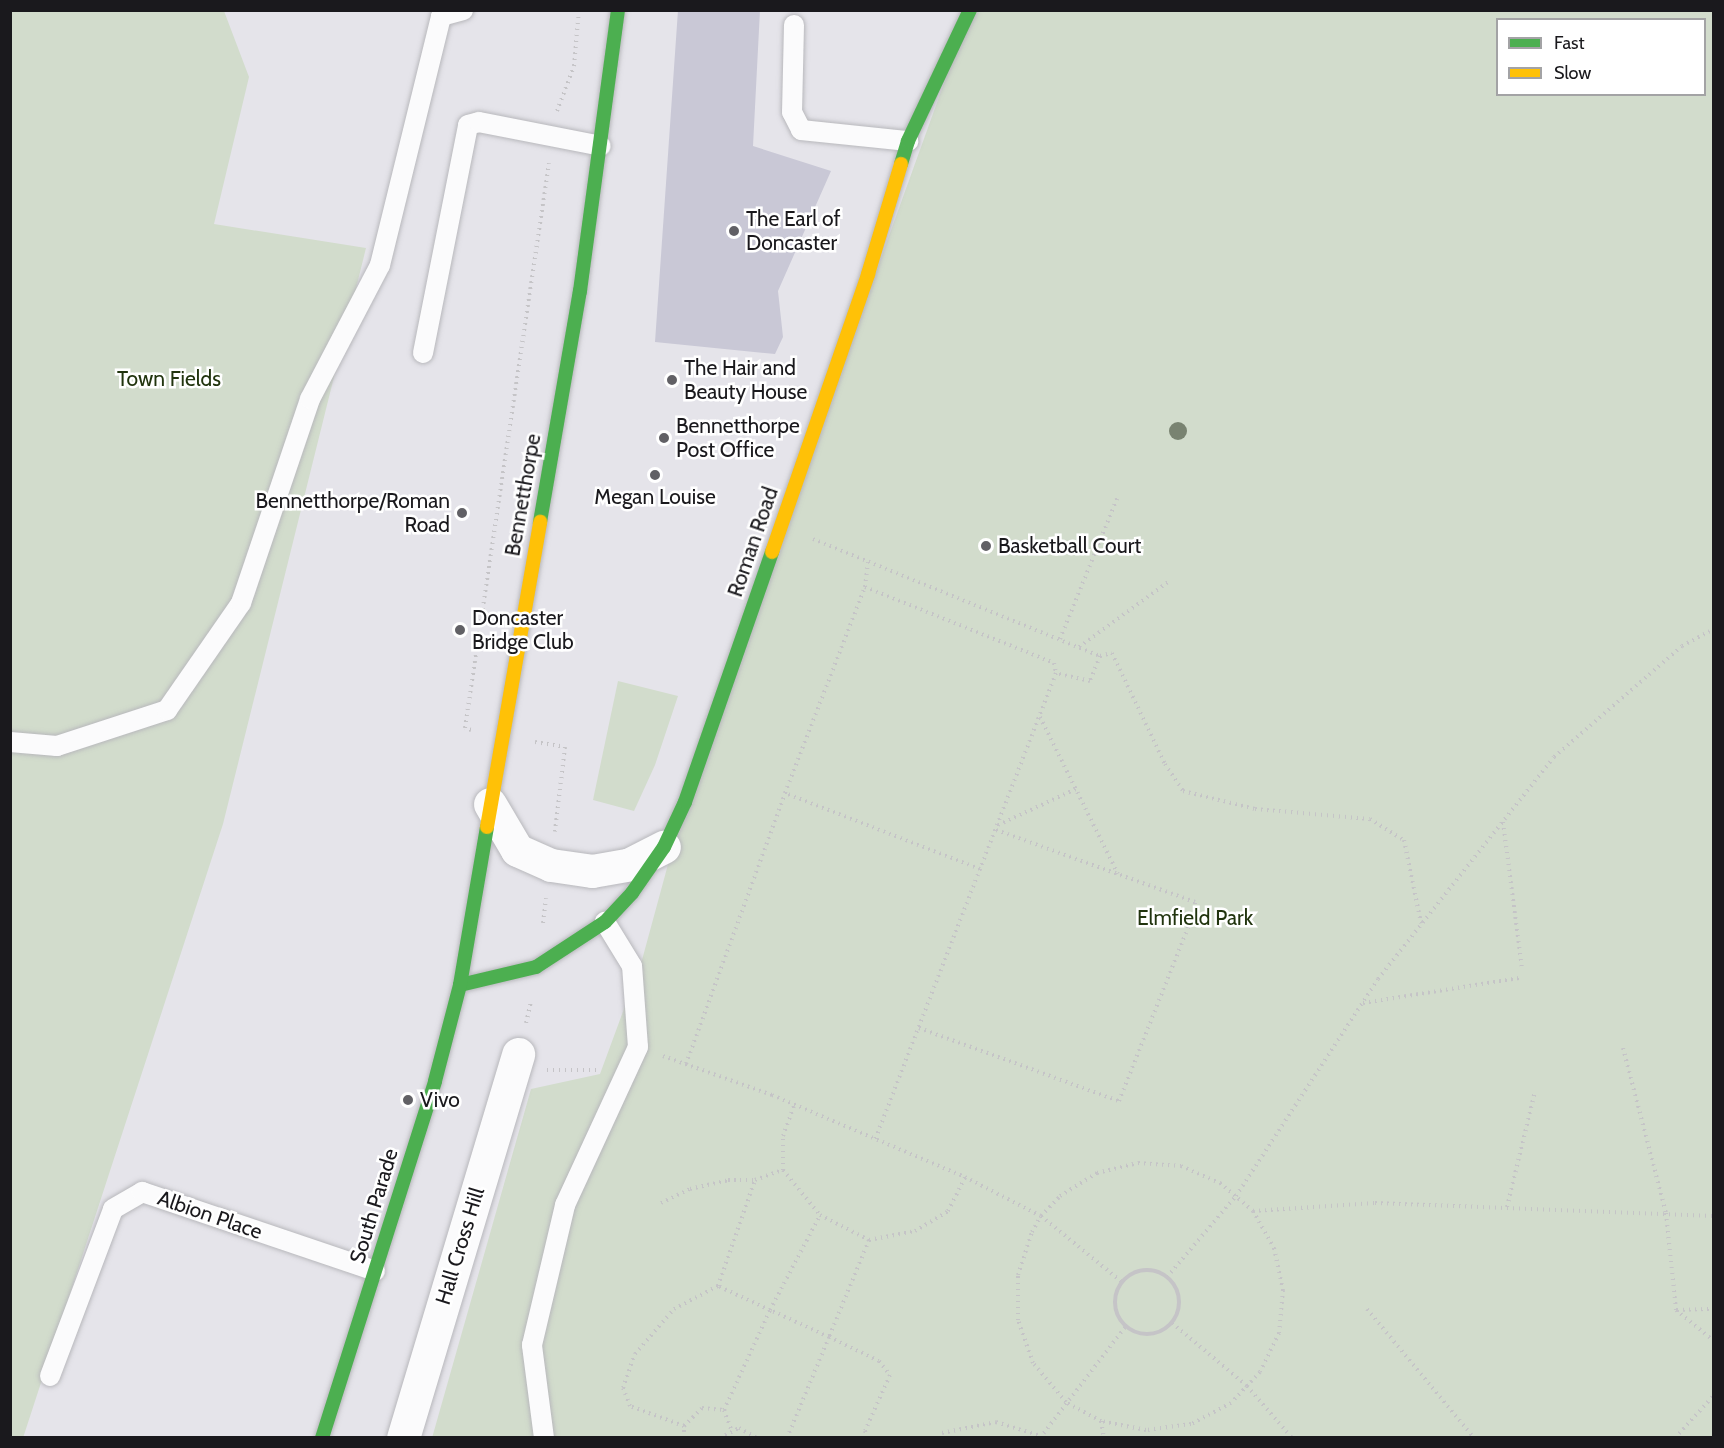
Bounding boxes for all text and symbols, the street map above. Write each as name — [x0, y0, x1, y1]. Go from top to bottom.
legend — [1496, 18, 1706, 96]
text: Fast — [1554, 32, 1585, 54]
text: Slow — [1554, 62, 1591, 84]
place label: The Earl of Doncaster — [746, 206, 840, 256]
marker: The Earl of Doncaster — [727, 224, 741, 238]
place label: The Hair and Beauty House — [684, 355, 807, 405]
park label: Town Fields — [117, 366, 221, 392]
marker: The Hair and Beauty House — [665, 373, 679, 387]
place label: Bennetthorpe Post Office — [676, 413, 800, 463]
marker: Bennetthorpe Post Office — [657, 431, 671, 445]
street label: Bennetthorpe — [500, 432, 546, 558]
marker: Megan Louise — [648, 468, 662, 482]
place label: Megan Louise — [594, 484, 716, 510]
street label: Roman Road — [722, 484, 784, 600]
place label: Bennetthorpe/Roman Road — [255, 488, 450, 538]
marker: Bennetthorpe/Roman Road — [455, 506, 469, 520]
place label: Basketball Court — [998, 533, 1141, 559]
marker: Basketball Court — [979, 539, 993, 553]
place label: Doncaster Bridge Club — [472, 605, 574, 655]
marker: Doncaster Bridge Club — [453, 623, 467, 637]
park label: Elmfield Park — [1137, 905, 1253, 931]
place label: Vivo — [420, 1087, 460, 1113]
marker: Vivo — [401, 1093, 415, 1107]
street label: South Parade — [345, 1146, 403, 1266]
street label: Hall Cross Hill — [430, 1184, 490, 1308]
street label: Albion Place — [154, 1185, 266, 1245]

